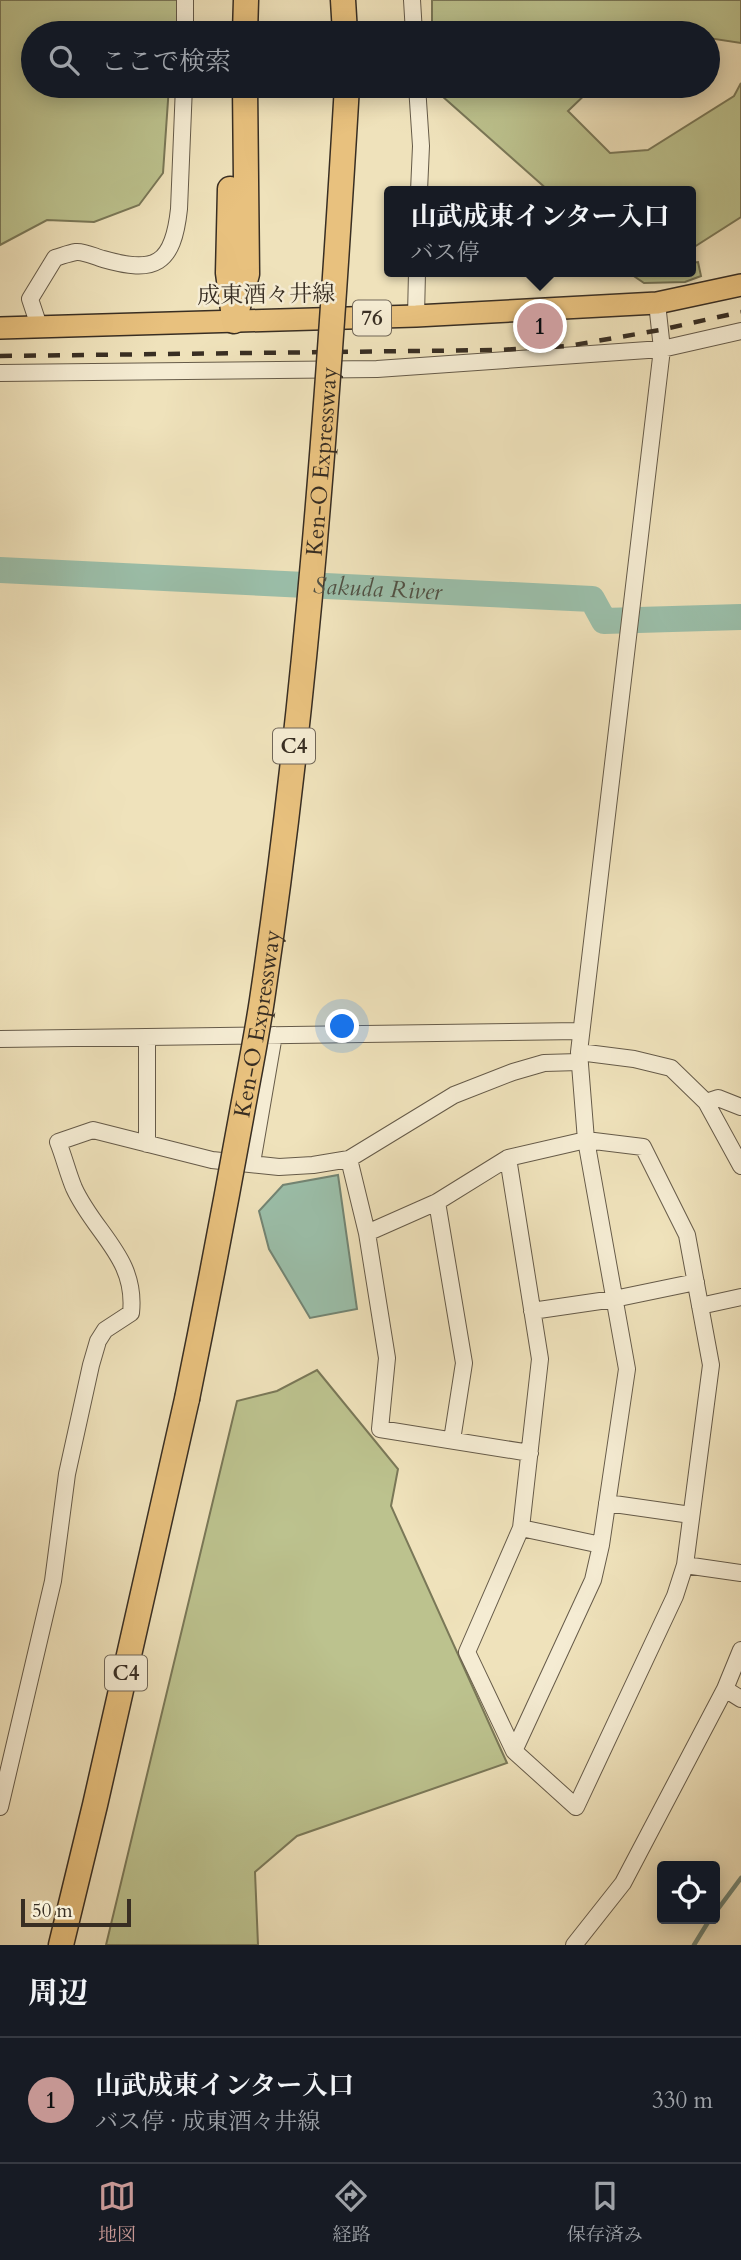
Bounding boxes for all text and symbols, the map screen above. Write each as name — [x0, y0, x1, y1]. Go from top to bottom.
search box — [21, 21, 720, 98]
icon: search — [45, 41, 83, 79]
text: ここで検索 — [101, 44, 231, 79]
popup — [384, 186, 696, 277]
text: 山武成東インター入口 — [411, 199, 669, 234]
text: バス停 — [411, 237, 480, 268]
street label: 成東酒々井線 — [197, 278, 335, 311]
road number: 76 — [353, 300, 391, 336]
pin: 1 — [517, 300, 563, 352]
street label: Ken-O Expressway — [299, 366, 345, 557]
water label: Sakuda River — [312, 569, 444, 609]
road number: C4 — [273, 728, 315, 764]
street label: Ken-O Expressway — [226, 928, 288, 1120]
your location — [325, 1009, 359, 1043]
road number: C4 — [105, 1656, 147, 1690]
map controls — [657, 1861, 720, 1924]
button: locate — [657, 1861, 720, 1924]
scale bar — [21, 1896, 131, 1928]
text: 50 m — [32, 1898, 73, 1924]
text: 周辺 — [28, 1973, 88, 2014]
text: 山武成東インター入口 — [95, 2068, 354, 2103]
text: 1 — [45, 2085, 57, 2116]
text: 330 m — [652, 2085, 713, 2116]
text: バス停 · 成東酒々井線 — [95, 2106, 320, 2137]
tab: 地図 — [98, 2177, 136, 2248]
tab: 経路 — [332, 2177, 371, 2248]
tab: 保存済み — [567, 2177, 643, 2248]

